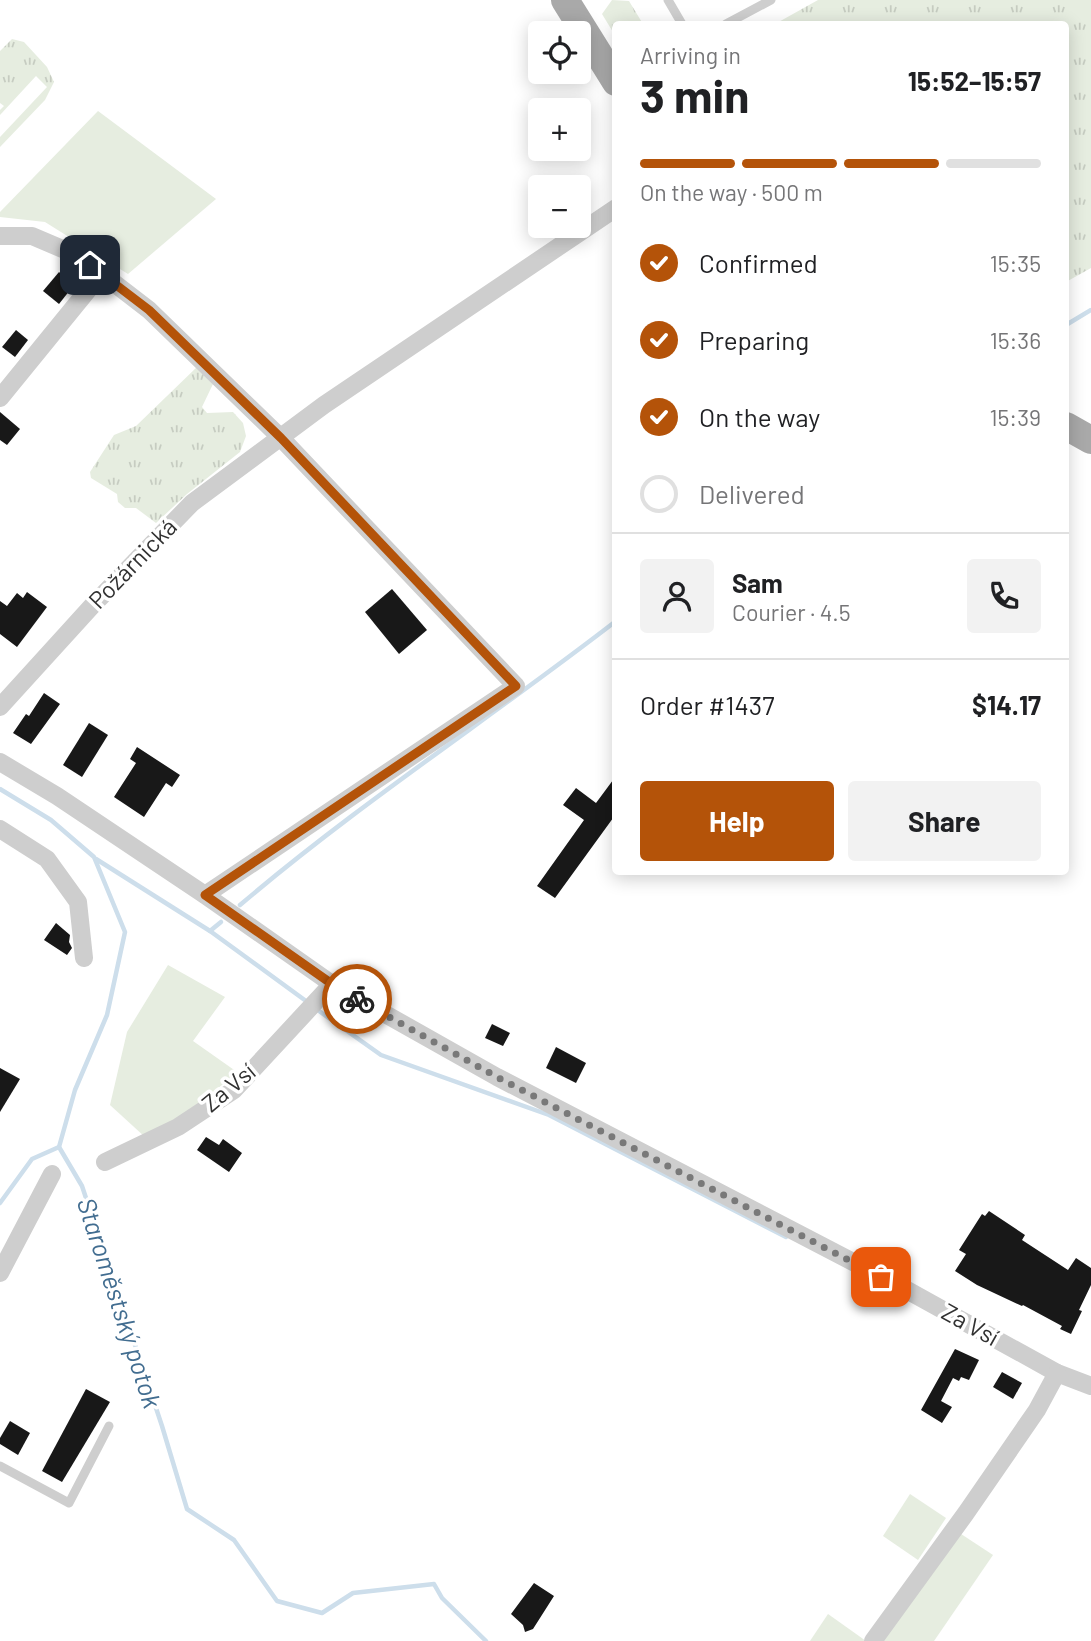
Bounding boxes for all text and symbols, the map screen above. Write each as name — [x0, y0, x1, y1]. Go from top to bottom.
map controls — [528, 21, 591, 238]
button: locate — [528, 21, 591, 84]
text: Arriving in — [640, 41, 741, 69]
text: 15:52–15:57 — [908, 65, 1041, 96]
text: 3 min — [640, 67, 749, 122]
button: + — [528, 98, 591, 161]
button: − — [528, 175, 591, 238]
text: On the way · 500 m — [640, 178, 823, 206]
pin — [60, 235, 120, 295]
icon: check — [640, 244, 678, 282]
icon: home — [71, 246, 109, 284]
text: Confirmed — [699, 247, 818, 278]
text: 15:35 — [990, 249, 1041, 277]
icon: check — [640, 321, 678, 359]
text: Preparing — [699, 324, 809, 355]
text: 15:36 — [990, 326, 1041, 354]
icon: check — [640, 398, 678, 436]
text: On the way — [699, 401, 820, 432]
text: 15:39 — [990, 403, 1041, 431]
text: Delivered — [699, 478, 805, 509]
street label: Požárnická — [82, 512, 182, 614]
button: person — [640, 559, 714, 633]
button: phone — [967, 559, 1041, 633]
text: Sam — [732, 567, 783, 598]
text: Courier · 4.5 — [732, 598, 851, 626]
text: Order #1437 — [640, 689, 774, 720]
text: $14.17 — [972, 689, 1041, 720]
button: Help — [640, 781, 834, 861]
button: Share — [848, 781, 1041, 861]
courier — [322, 964, 392, 1034]
icon: bike — [338, 980, 376, 1018]
street label: Za Vsí — [196, 1056, 261, 1117]
water label: Staroměstský potok — [72, 1193, 169, 1412]
pin — [851, 1247, 911, 1307]
icon: bag — [862, 1258, 900, 1296]
street label: Za Vsí — [937, 1296, 1004, 1351]

